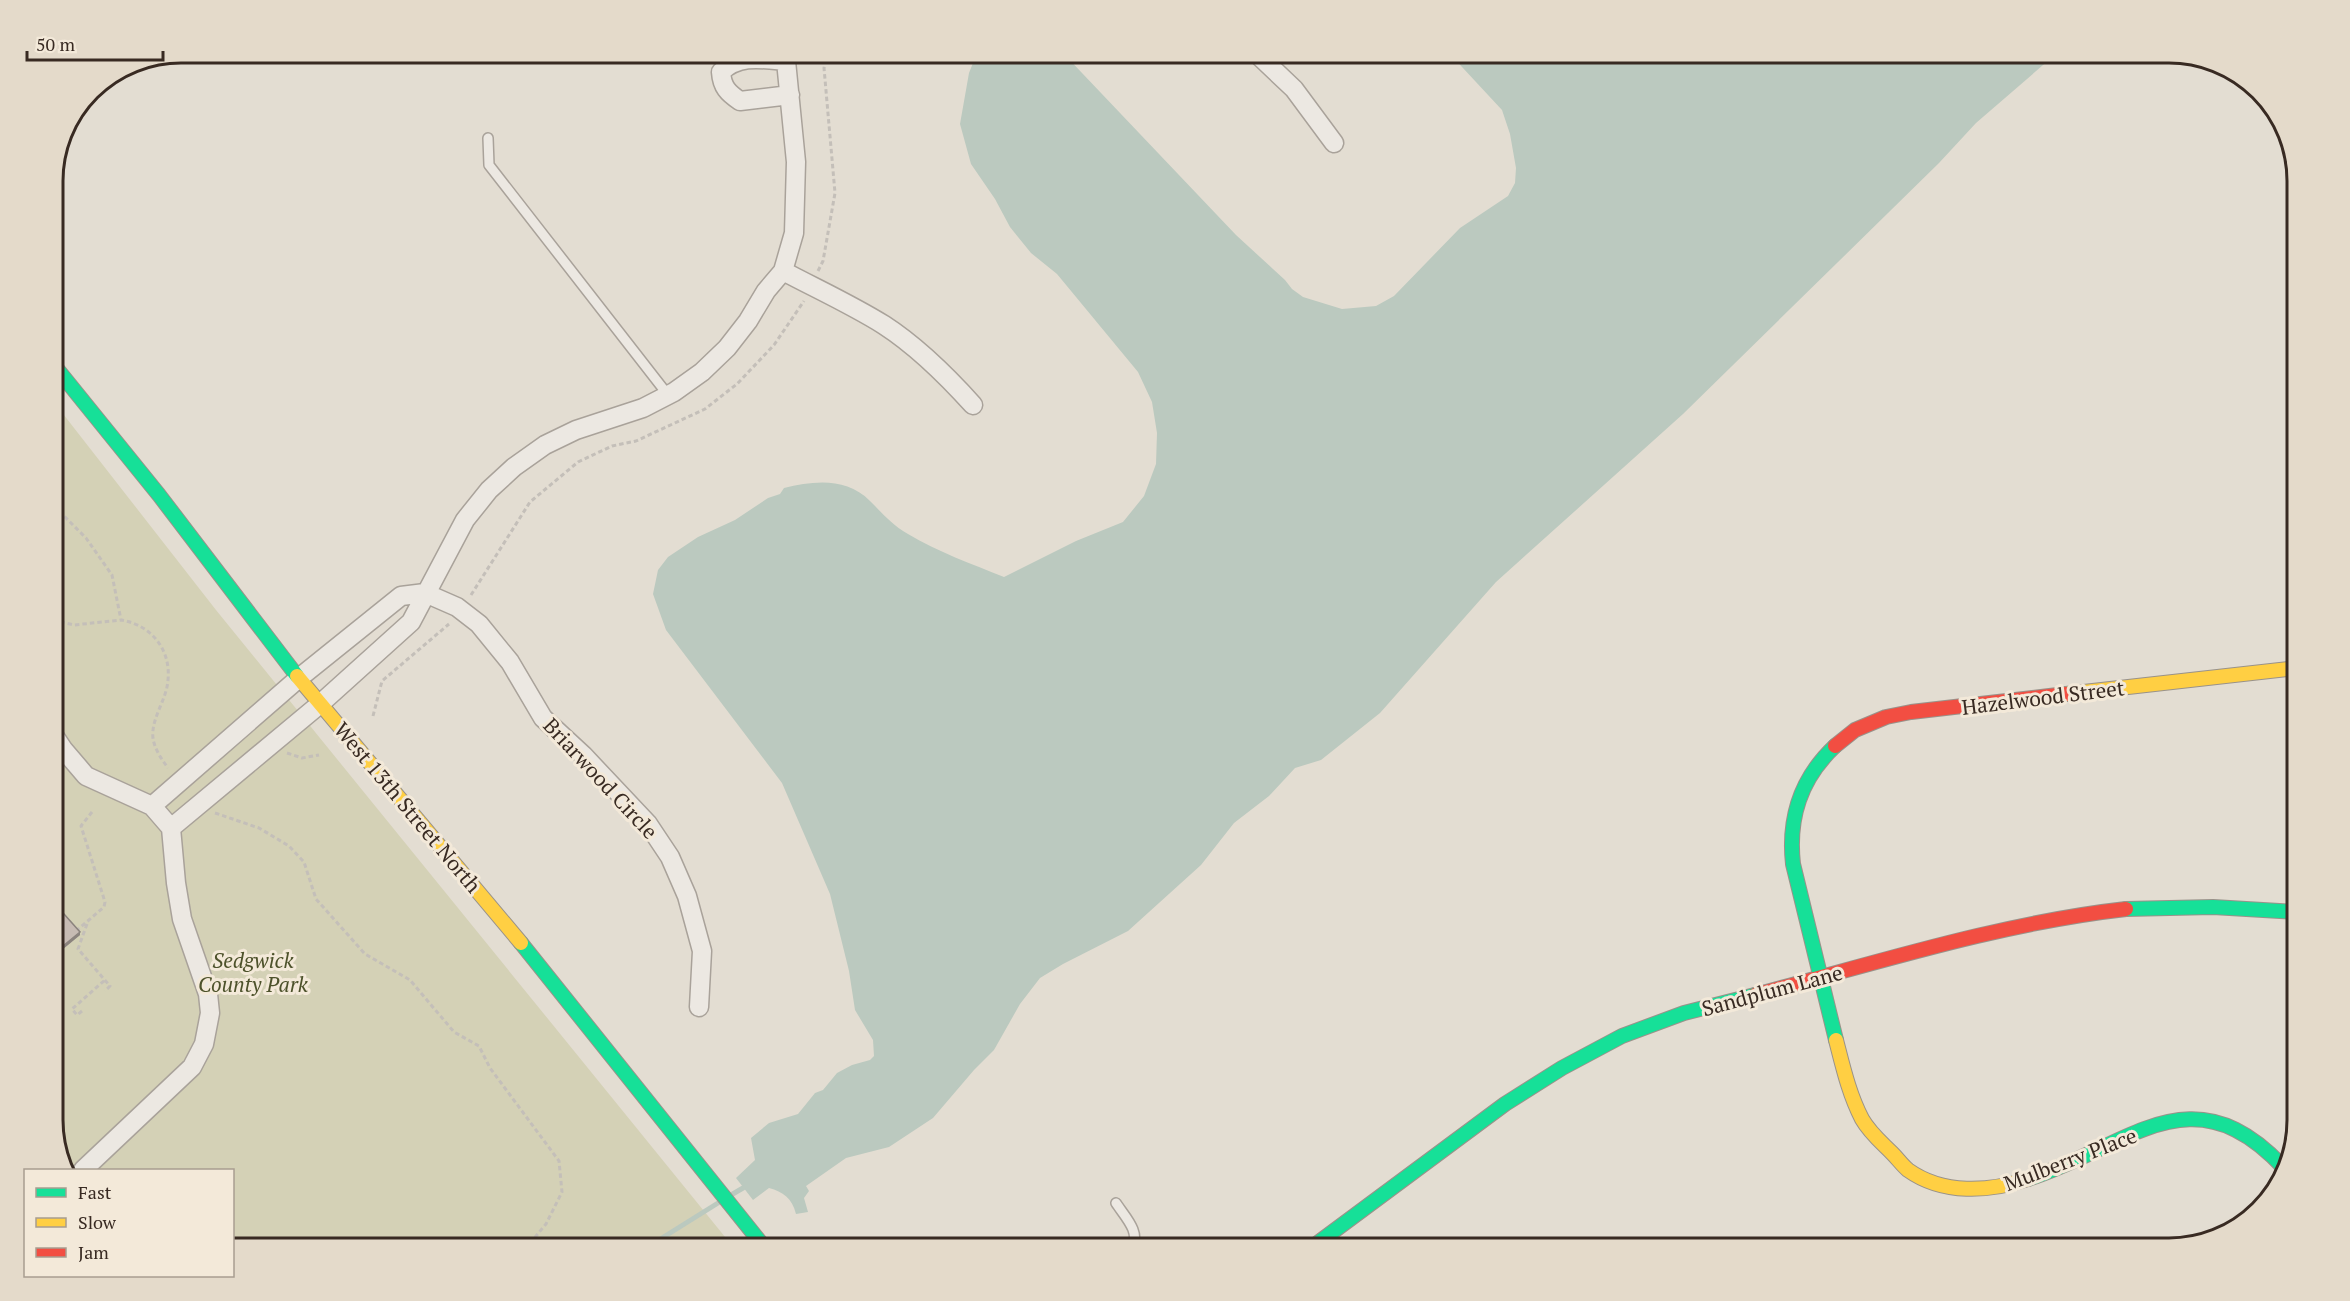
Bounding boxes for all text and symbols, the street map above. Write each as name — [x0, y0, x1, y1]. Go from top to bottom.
scale bar — [27, 24, 164, 62]
text: 50 m — [36, 32, 76, 56]
street label: Hazelwood Street — [1960, 673, 2126, 721]
street label: Briarwood Circle — [538, 711, 664, 845]
street label: West 13th Street North — [328, 716, 488, 898]
park label: Sedgwick County Park — [198, 946, 309, 998]
street label: Sandplum Lane — [1699, 958, 1845, 1022]
street label: Mulberry Place — [2000, 1121, 2140, 1197]
legend — [24, 1169, 234, 1277]
text: Fast — [78, 1180, 112, 1204]
text: Slow — [78, 1210, 117, 1234]
text: Jam — [78, 1240, 109, 1264]

